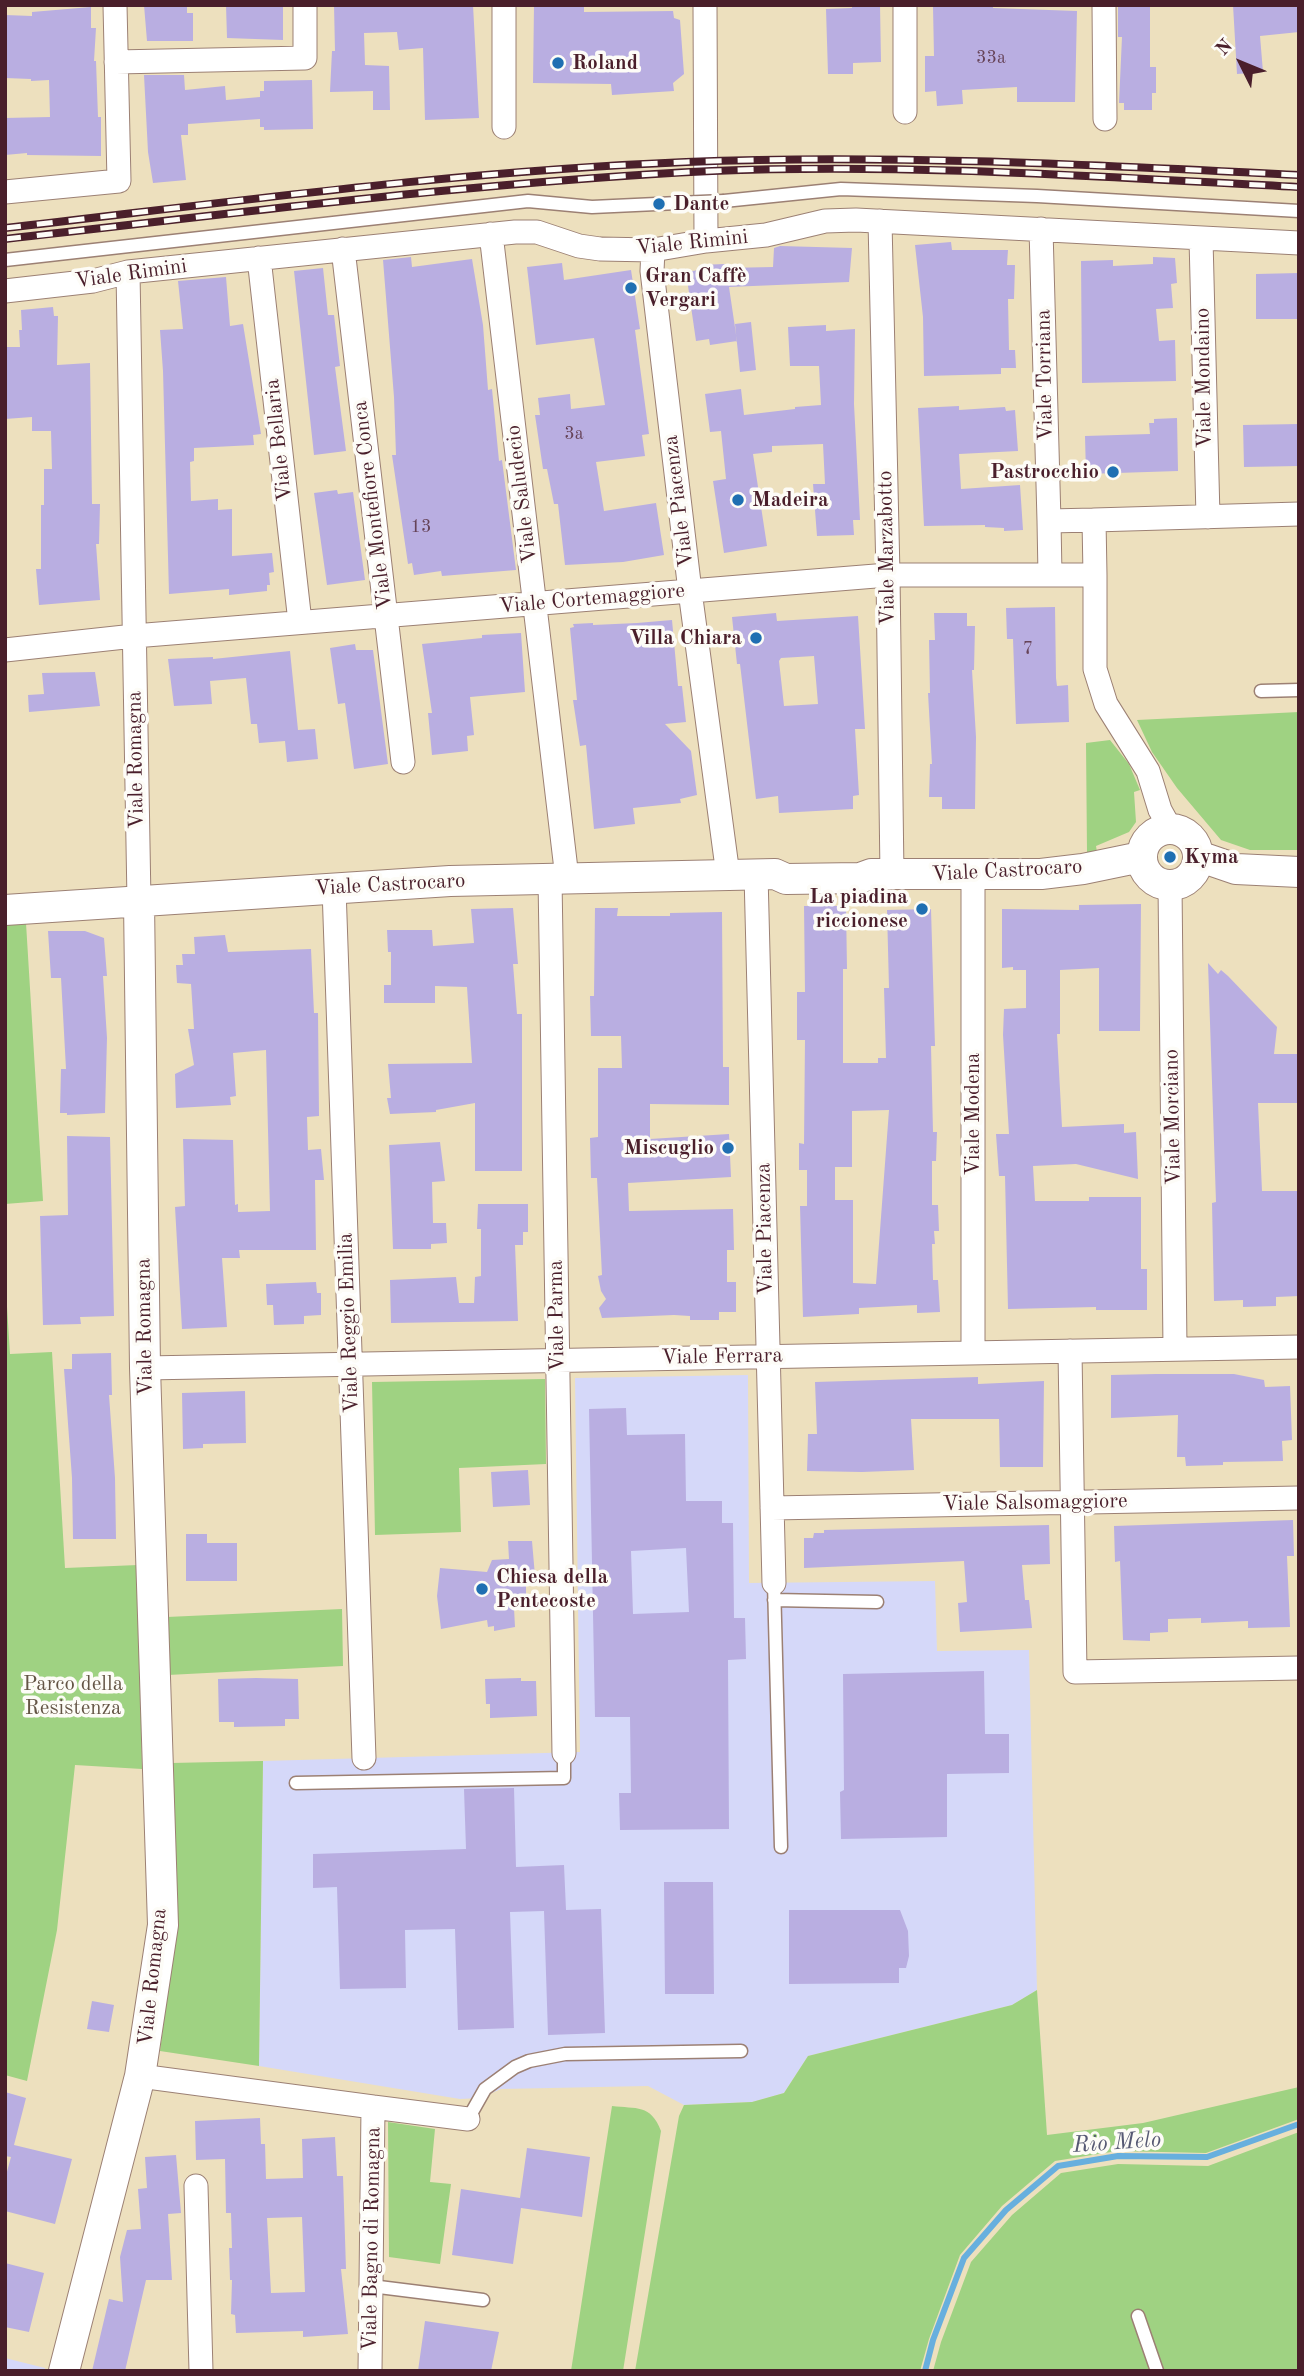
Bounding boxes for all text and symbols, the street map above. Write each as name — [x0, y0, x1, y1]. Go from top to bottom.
north arrow — [1206, 28, 1276, 98]
text: N — [1213, 37, 1237, 60]
house number: 33a — [976, 47, 1006, 69]
place label: Roland — [572, 50, 638, 76]
marker: Roland — [550, 55, 566, 71]
place label: Dante — [673, 191, 729, 217]
marker: Dante — [651, 196, 667, 212]
street label: Viale Rimini — [635, 225, 749, 261]
street label: Viale Rimini — [73, 254, 189, 294]
place label: Gran Caffè Vergari — [645, 263, 747, 313]
marker: Gran Caffè Vergari — [623, 280, 639, 296]
street label: Viale Mondaino — [1190, 307, 1218, 449]
street label: Viale Torriana — [1031, 309, 1059, 441]
street label: Viale Bellaria — [260, 377, 298, 503]
street label: Viale Montefiore Conca — [348, 399, 398, 611]
house number: 3a — [564, 423, 584, 445]
street label: Viale Saludecio — [501, 424, 543, 564]
street label: Viale Piacenza — [658, 434, 700, 568]
place label: Pastrocchio — [990, 459, 1099, 485]
marker: Pastrocchio — [1105, 464, 1121, 480]
street label: Viale Marzabotto — [873, 470, 901, 626]
place label: Madeira — [752, 487, 829, 513]
marker: Madeira — [730, 492, 746, 508]
house number: 13 — [411, 516, 431, 538]
street label: Viale Cortemaggiore — [498, 578, 686, 620]
place label: Villa Chiara — [629, 625, 742, 651]
marker: Villa Chiara — [748, 630, 764, 646]
house number: 7 — [1023, 638, 1033, 660]
street label: Viale Romagna — [122, 691, 150, 829]
place label: Kyma — [1184, 844, 1239, 870]
marker: Kyma — [1162, 849, 1178, 865]
street label: Viale Castrocaro — [931, 854, 1083, 888]
street label: Viale Castrocaro — [314, 868, 466, 902]
place label: La piadina riccionese — [809, 884, 908, 934]
marker: La piadina riccionese — [914, 901, 930, 917]
street label: Viale Morciano — [1159, 1049, 1187, 1185]
street label: Viale Modena — [960, 1053, 986, 1175]
place label: Miscuglio — [624, 1135, 714, 1161]
marker: Miscuglio — [720, 1140, 736, 1156]
street label: Viale Piacenza — [751, 1162, 779, 1296]
street label: Viale Reggio Emilia — [333, 1232, 365, 1414]
street label: Viale Romagna — [131, 1258, 159, 1396]
street label: Viale Parma — [543, 1260, 571, 1372]
street label: Viale Ferrara — [661, 1343, 783, 1371]
street label: Viale Salsomaggiore — [942, 1489, 1128, 1517]
place label: Chiesa della Pentecoste — [496, 1564, 608, 1614]
marker: Chiesa della Pentecoste — [474, 1581, 490, 1597]
park label: Parco della Resistenza — [23, 1671, 123, 1721]
street label: Viale Romagna — [133, 1907, 173, 2047]
water label: Rio Melo — [1072, 2126, 1162, 2160]
street label: Viale Bagno di Romagna — [357, 2127, 387, 2351]

